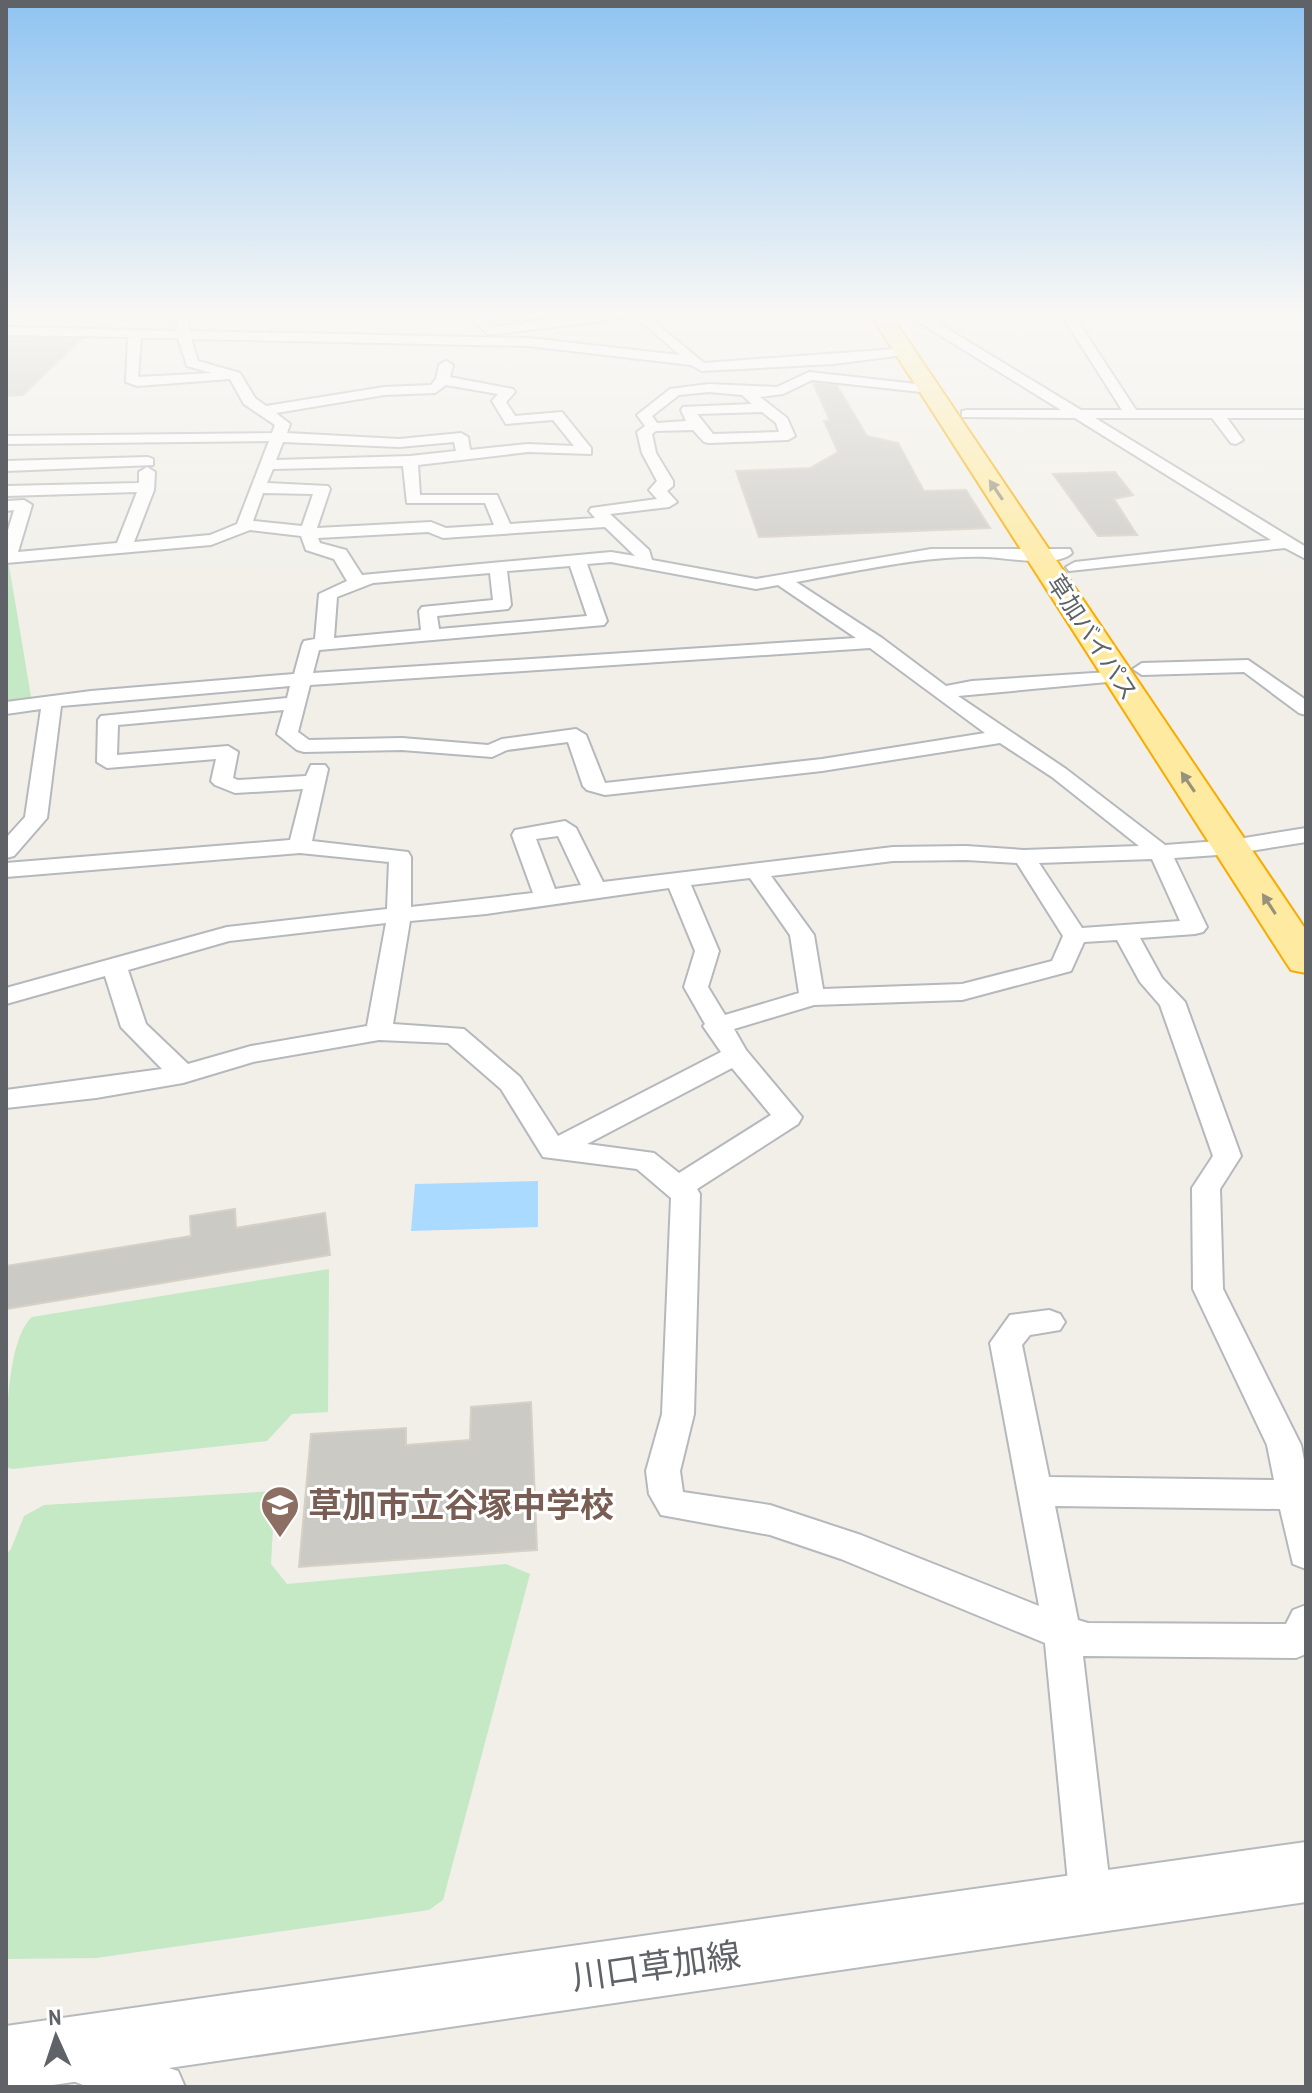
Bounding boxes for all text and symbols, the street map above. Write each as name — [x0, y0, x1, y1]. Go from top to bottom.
one-way arrow — [989, 479, 1003, 501]
street label: 草加バイパス — [1040, 568, 1146, 706]
one-way arrow — [1181, 771, 1196, 792]
one-way arrow — [1262, 893, 1276, 915]
place label: 草加市立谷塚中学校 — [308, 1482, 614, 1528]
school or university icon: 草加市立谷塚中学校 — [259, 1484, 301, 1539]
street label: 川口草加線 — [569, 1931, 743, 2001]
north arrow — [16, 1997, 96, 2077]
text: N — [48, 2002, 62, 2032]

